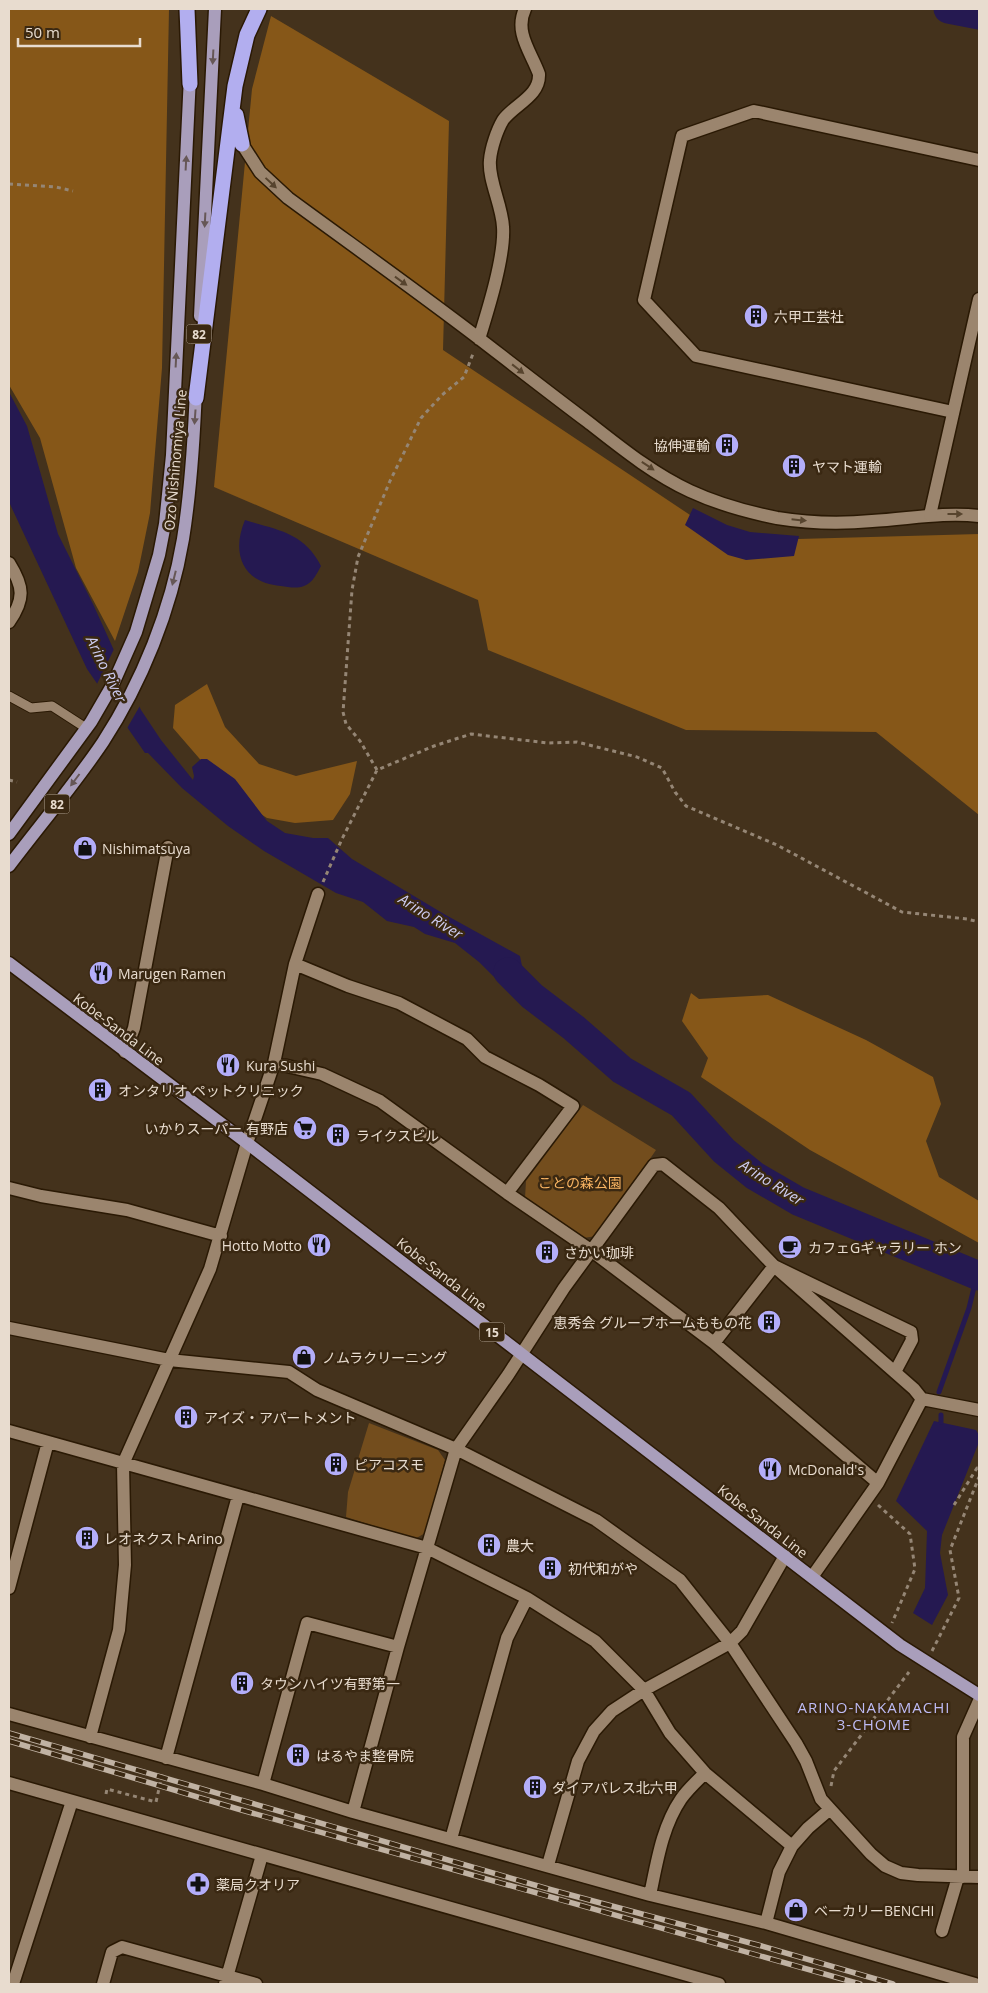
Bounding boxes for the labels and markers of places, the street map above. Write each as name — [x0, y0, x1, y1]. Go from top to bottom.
building icon: 六甲工芸社 — [743, 303, 769, 329]
place label: 六甲工芸社 — [774, 307, 844, 326]
building icon: 協伸運輸 — [714, 432, 740, 458]
place label: 協伸運輸 — [654, 436, 710, 455]
building icon: ヤマト運輸 — [781, 453, 807, 479]
place label: ヤマト運輸 — [812, 457, 882, 476]
shop icon: Nishimatsuya — [72, 835, 98, 861]
place label: Nishimatsuya — [102, 839, 191, 858]
restaurant icon: Marugen Ramen — [88, 960, 114, 986]
place label: Marugen Ramen — [118, 964, 226, 983]
restaurant icon: Kura Sushi — [215, 1052, 241, 1078]
place label: Kura Sushi — [246, 1056, 315, 1075]
building icon: オンタリオ ペットクリニック — [87, 1077, 113, 1103]
place label: オンタリオ ペットクリニック — [118, 1081, 304, 1100]
supermarket icon: いかりスーパー 有野店 — [292, 1115, 318, 1141]
place label: いかりスーパー 有野店 — [145, 1119, 288, 1138]
building icon: ライクスビル — [325, 1122, 351, 1148]
place label: ライクスビル — [356, 1126, 439, 1145]
restaurant icon: Hotto Motto — [306, 1232, 332, 1258]
cafe icon: カフェGギャラリー ホン — [777, 1234, 803, 1260]
place label: Hotto Motto — [222, 1236, 302, 1255]
place label: カフェGギャラリー ホン — [808, 1238, 962, 1257]
building icon: さかい珈琲 — [534, 1239, 560, 1265]
place label: さかい珈琲 — [564, 1243, 634, 1262]
building icon: 恵秀会 グループホームももの花 — [756, 1309, 782, 1335]
place label: 恵秀会 グループホームももの花 — [554, 1313, 752, 1332]
shop icon: ノムラクリーニング — [291, 1344, 317, 1370]
place label: ノムラクリーニング — [322, 1348, 447, 1367]
building icon: アイズ・アパートメント — [173, 1404, 199, 1430]
place label: アイズ・アパートメント — [204, 1408, 357, 1427]
building icon: ピアコスモ — [323, 1451, 349, 1477]
place label: ピアコスモ — [354, 1455, 424, 1474]
restaurant icon: McDonald's — [757, 1456, 783, 1482]
place label: McDonald's — [788, 1460, 864, 1479]
building icon: レオネクストArino — [74, 1525, 100, 1551]
place label: レオネクストArino — [104, 1529, 223, 1548]
building icon: 農大 — [476, 1532, 502, 1558]
place label: 農大 — [506, 1536, 534, 1555]
building icon: 初代和がや — [537, 1555, 563, 1581]
place label: 初代和がや — [568, 1559, 638, 1578]
building icon: タウンハイツ有野第一 — [229, 1670, 255, 1696]
place label: タウンハイツ有野第一 — [260, 1674, 400, 1693]
building icon: はるやま整骨院 — [285, 1742, 311, 1768]
place label: はるやま整骨院 — [316, 1746, 414, 1765]
building icon: ダイアパレス北六甲 — [522, 1774, 548, 1800]
place label: ダイアパレス北六甲 — [552, 1778, 678, 1797]
pharmacy icon: 薬局クオリア — [185, 1871, 211, 1897]
place label: 薬局クオリア — [216, 1875, 300, 1894]
shop icon: ベーカリーBENCHI — [783, 1897, 809, 1923]
place label: ベーカリーBENCHI — [814, 1901, 934, 1920]

